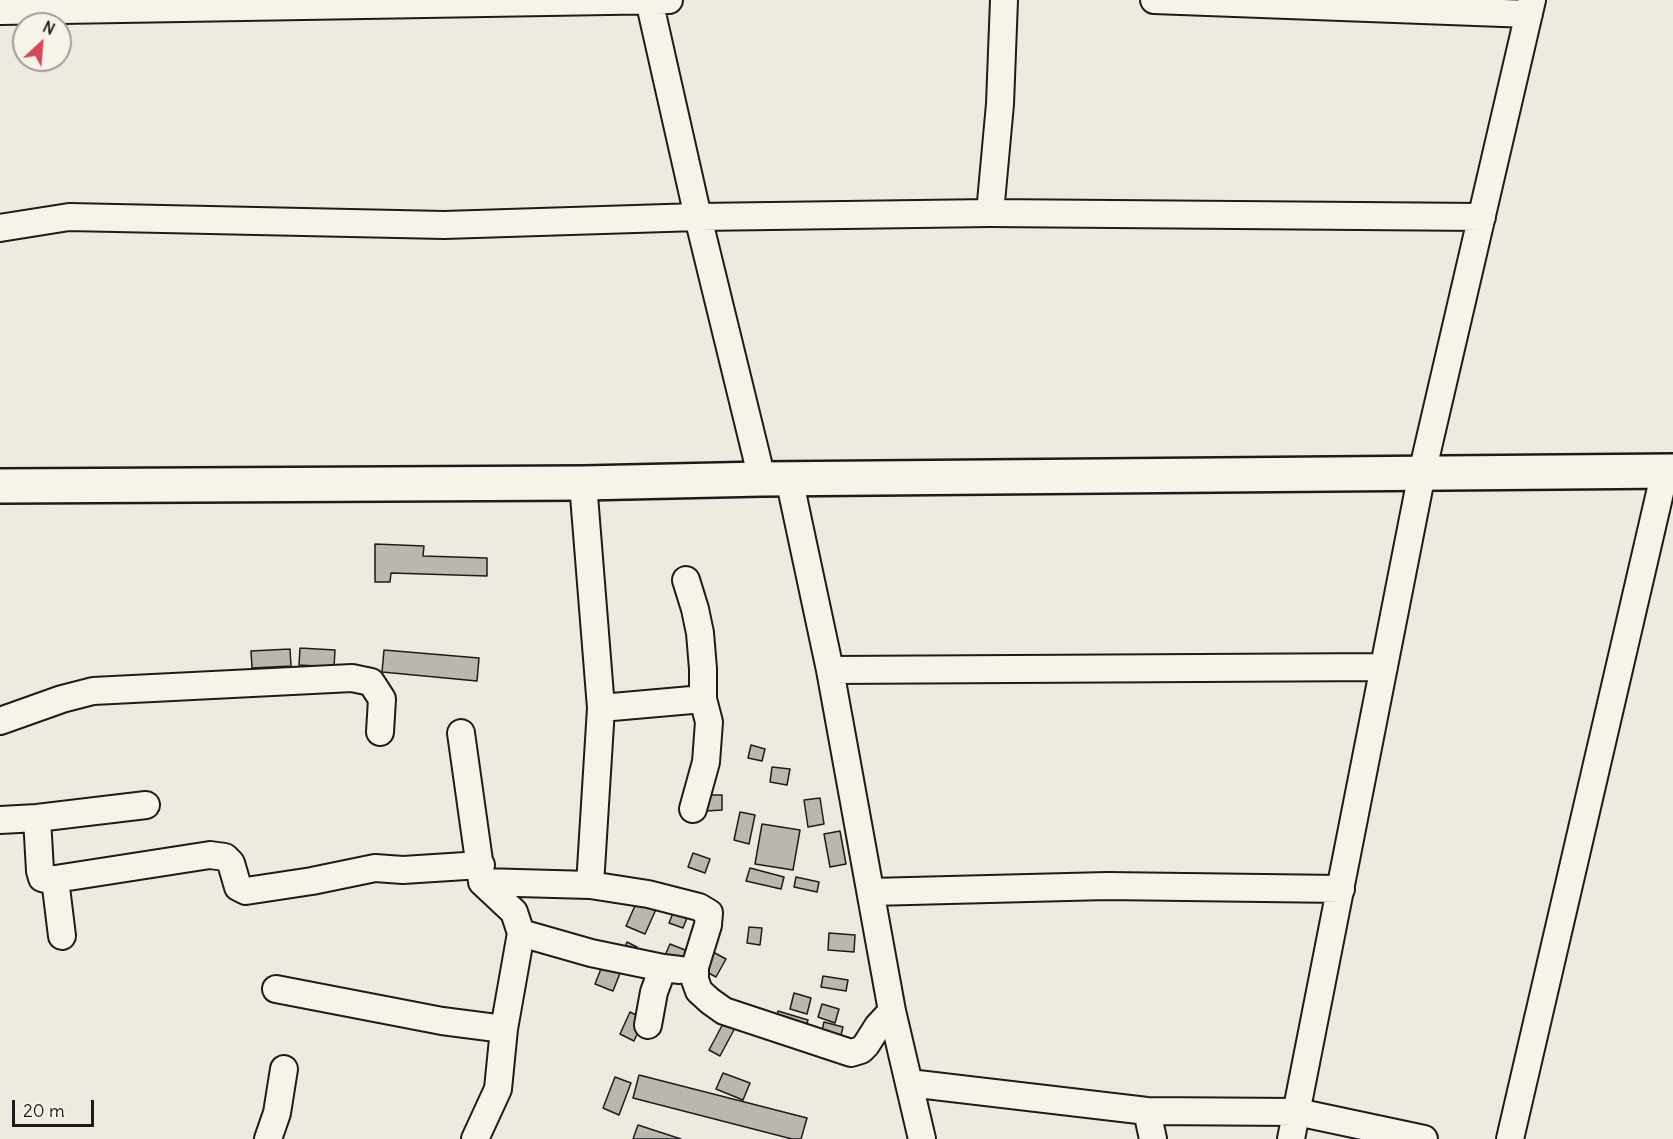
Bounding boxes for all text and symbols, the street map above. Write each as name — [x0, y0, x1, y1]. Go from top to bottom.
north arrow — [12, 12, 72, 72]
text: N — [40, 16, 58, 39]
scale bar — [15, 1088, 98, 1126]
text: 20 m — [23, 1099, 65, 1122]

